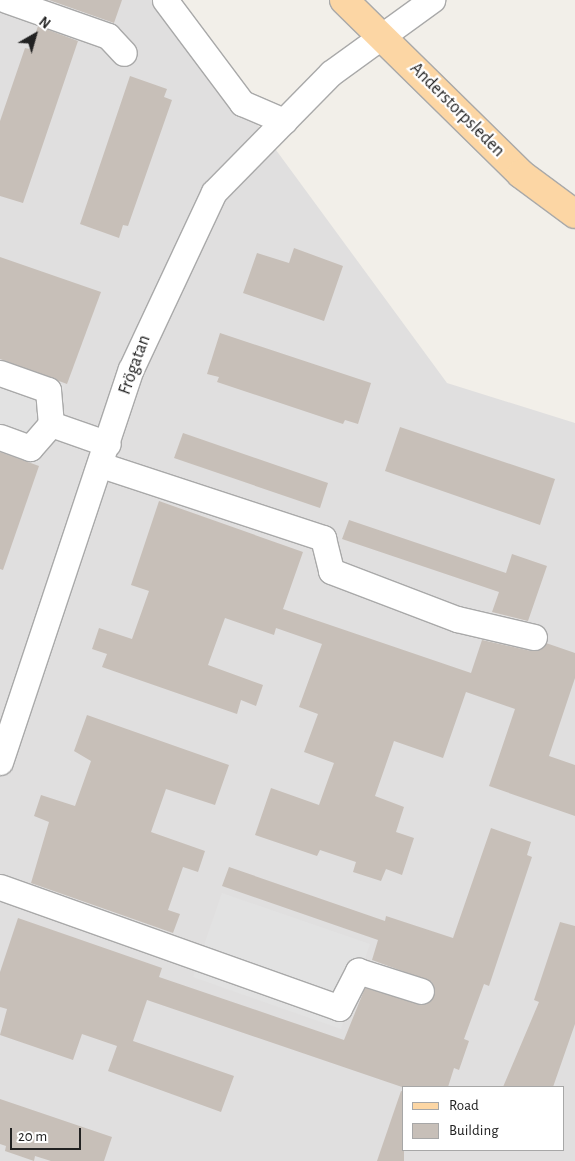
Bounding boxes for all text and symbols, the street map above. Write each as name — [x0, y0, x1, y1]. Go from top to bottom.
north arrow — [10, 10, 60, 60]
text: N — [36, 15, 52, 32]
street label: Anderstorpsleden — [405, 58, 509, 162]
street label: Frögatan — [114, 332, 156, 398]
legend — [402, 1086, 565, 1151]
text: Road — [449, 1098, 479, 1113]
scale bar — [12, 1118, 84, 1150]
text: Building — [449, 1123, 499, 1138]
text: 20 m — [18, 1129, 47, 1144]

